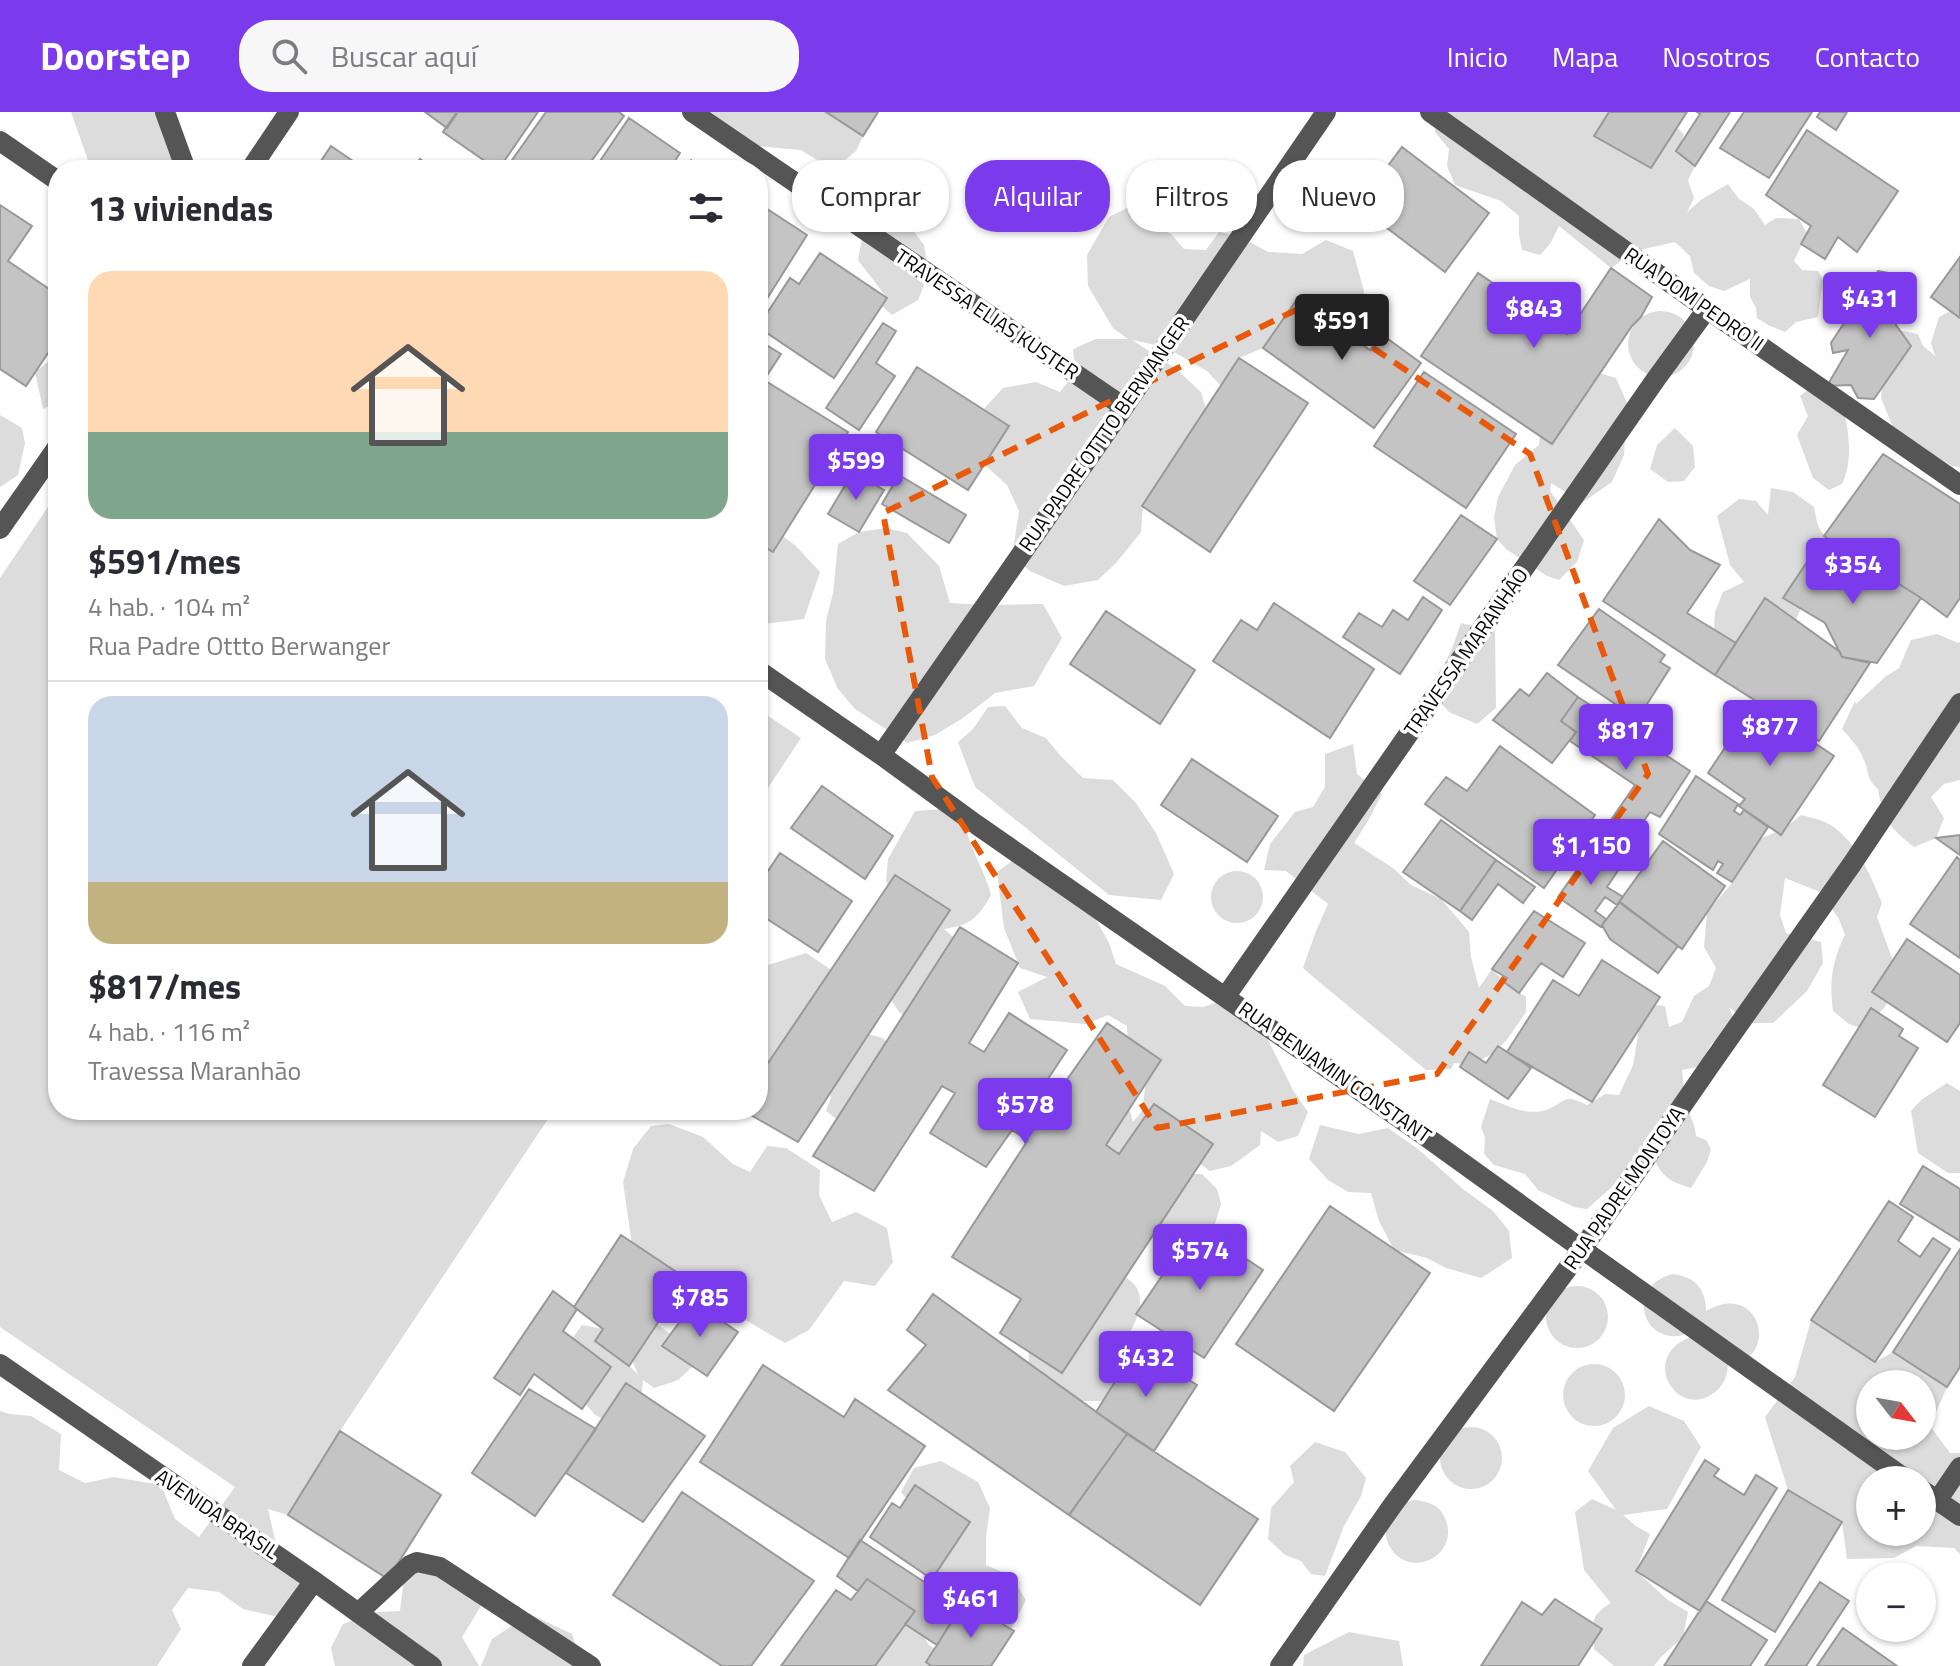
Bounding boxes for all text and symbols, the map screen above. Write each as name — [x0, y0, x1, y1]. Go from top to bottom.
search box — [239, 20, 799, 92]
text: Doorstep — [40, 27, 191, 85]
text: Buscar aquí — [331, 33, 477, 79]
icon: search — [267, 34, 311, 78]
text: Inicio — [1447, 35, 1508, 78]
text: Mapa — [1552, 35, 1618, 78]
text: Nosotros — [1662, 35, 1771, 78]
text: Contacto — [1815, 35, 1920, 78]
chip: Comprar — [792, 160, 949, 232]
chip: Alquilar — [965, 160, 1110, 232]
chip: Filtros — [1126, 160, 1257, 232]
chip: Nuevo — [1273, 160, 1404, 232]
text: 13 viviendas — [88, 182, 273, 234]
icon: filters — [684, 186, 728, 230]
street label: RUA DOM PEDRO II — [1618, 239, 1770, 358]
street label: TRAVESSA ELIAS KUSTER — [889, 240, 1086, 387]
pin: $431 — [1823, 272, 1917, 340]
text: $431 — [1841, 278, 1899, 317]
pin: $843 — [1487, 282, 1581, 350]
text: $843 — [1505, 288, 1563, 327]
pin: $591 — [1295, 294, 1389, 362]
text: $591 — [1313, 300, 1371, 339]
street label: RUA PADRE OTTTO BERWANGER — [1010, 310, 1197, 558]
icon: home — [336, 323, 480, 467]
pin: $599 — [809, 434, 903, 502]
text: $599 — [827, 440, 885, 479]
text: $591/mes — [88, 535, 241, 587]
pin: $354 — [1806, 538, 1900, 606]
text: $354 — [1824, 544, 1882, 583]
street label: TRAVESSA MARANHÃO — [1396, 561, 1535, 742]
text: 4 hab. · 104 m² — [88, 587, 250, 626]
text: Rua Padre Ottto Berwanger — [88, 626, 390, 665]
pin: $877 — [1723, 700, 1817, 768]
pin: $817 — [1579, 704, 1673, 772]
text: $877 — [1741, 706, 1799, 745]
text: $817 — [1597, 710, 1655, 749]
icon: home — [336, 748, 480, 892]
pin: $1,150 — [1526, 819, 1656, 887]
text: $1,150 — [1551, 825, 1631, 864]
text: $817/mes — [88, 960, 241, 1012]
street label: RUA BENJAMIN CONSTANT — [1232, 993, 1438, 1150]
text: 4 hab. · 116 m² — [88, 1012, 250, 1051]
text: Travessa Maranhão — [88, 1051, 301, 1090]
pin: $578 — [978, 1078, 1072, 1146]
text: $578 — [996, 1084, 1054, 1123]
street label: RUA PADRE MONTOYA — [1555, 1100, 1692, 1276]
pin: $574 — [1153, 1224, 1247, 1292]
text: $574 — [1171, 1230, 1229, 1269]
pin: $785 — [653, 1271, 747, 1339]
text: $785 — [671, 1277, 729, 1316]
pin: $432 — [1099, 1331, 1193, 1399]
text: $432 — [1117, 1337, 1175, 1376]
north arrow — [1856, 1370, 1936, 1450]
map controls — [1856, 1370, 1936, 1642]
street label: AVENIDA BRASIL — [149, 1461, 286, 1567]
button: + — [1856, 1466, 1936, 1546]
button: − — [1856, 1562, 1936, 1642]
pin: $461 — [924, 1572, 1018, 1640]
text: $461 — [942, 1578, 1000, 1617]

